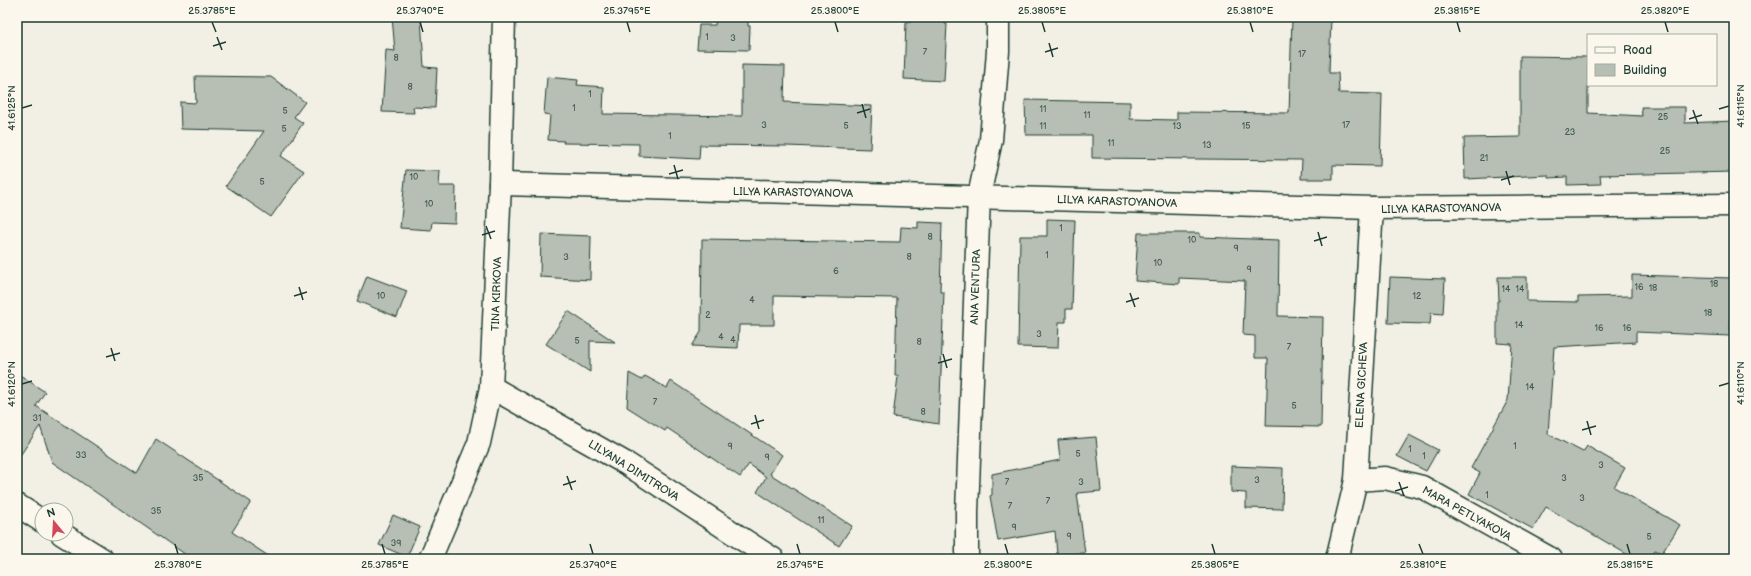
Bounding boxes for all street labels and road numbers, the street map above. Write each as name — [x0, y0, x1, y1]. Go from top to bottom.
street label: LILYA KARASTOYANOVA — [733, 185, 853, 200]
street label: LILYA KARASTOYANOVA — [1057, 193, 1178, 210]
street label: LILYA KARASTOYANOVA — [1381, 201, 1501, 216]
street label: ANA VENTURA — [968, 249, 983, 325]
street label: TINA KIRKOVA — [489, 257, 504, 331]
street label: ELENA GICHEVA — [1353, 341, 1370, 428]
street label: LILYANA DIMITROVA — [586, 437, 682, 504]
street label: MARA PETLYAKOVA — [1420, 484, 1514, 543]

